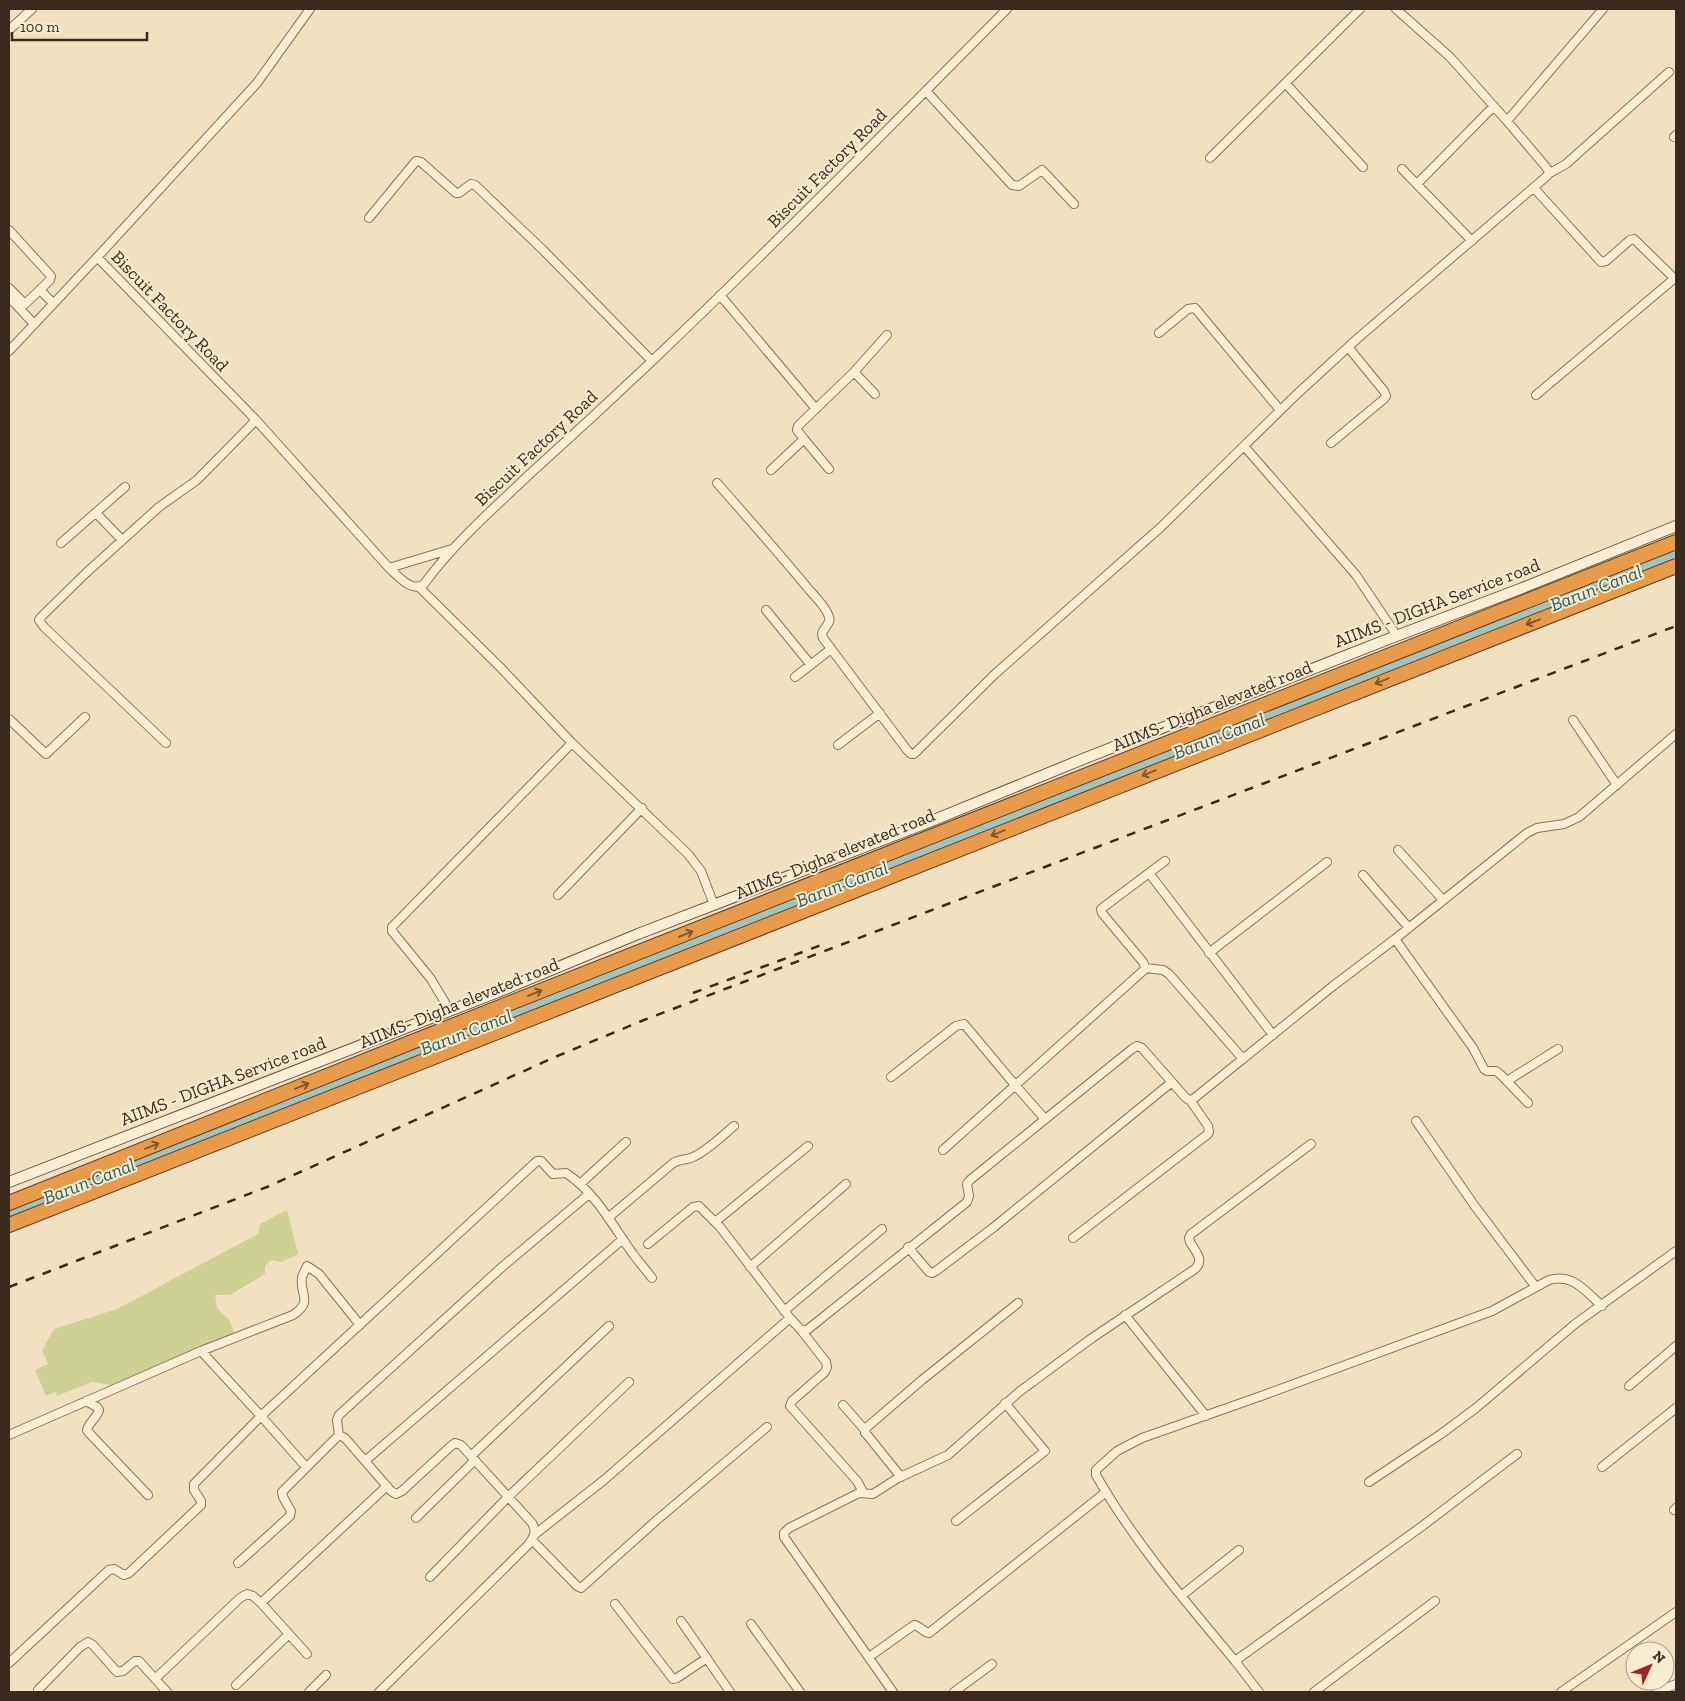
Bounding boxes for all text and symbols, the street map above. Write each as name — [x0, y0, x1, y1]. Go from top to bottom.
scale bar — [12, 10, 148, 42]
text: 100 m — [20, 18, 59, 36]
street label: Biscuit Factory Road — [763, 104, 891, 232]
street label: Biscuit Factory Road — [107, 246, 234, 376]
street label: Biscuit Factory Road — [470, 385, 602, 511]
street label: AIIMS - DIGHA Service road — [1331, 554, 1543, 652]
water label: Barun Canal — [1547, 560, 1645, 616]
one-way arrow — [1526, 618, 1541, 627]
street label: AIIMS- Digha elevated road — [1109, 656, 1315, 756]
one-way arrow — [1375, 677, 1390, 686]
water label: Barun Canal — [1170, 708, 1268, 764]
one-way arrow — [1142, 769, 1157, 778]
street label: AIIMS- Digha elevated road — [732, 804, 938, 904]
one-way arrow — [991, 828, 1006, 838]
water label: Barun Canal — [793, 856, 891, 912]
one-way arrow — [678, 928, 693, 938]
street label: AIIMS- Digha elevated road — [356, 953, 562, 1053]
one-way arrow — [527, 988, 542, 997]
water label: Barun Canal — [417, 1004, 515, 1060]
street label: AIIMS - DIGHA Service road — [117, 1032, 329, 1130]
one-way arrow — [295, 1080, 310, 1089]
one-way arrow — [143, 1141, 159, 1150]
water label: Barun Canal — [40, 1153, 138, 1209]
north arrow — [1625, 1641, 1675, 1691]
text: N — [1649, 1648, 1669, 1667]

